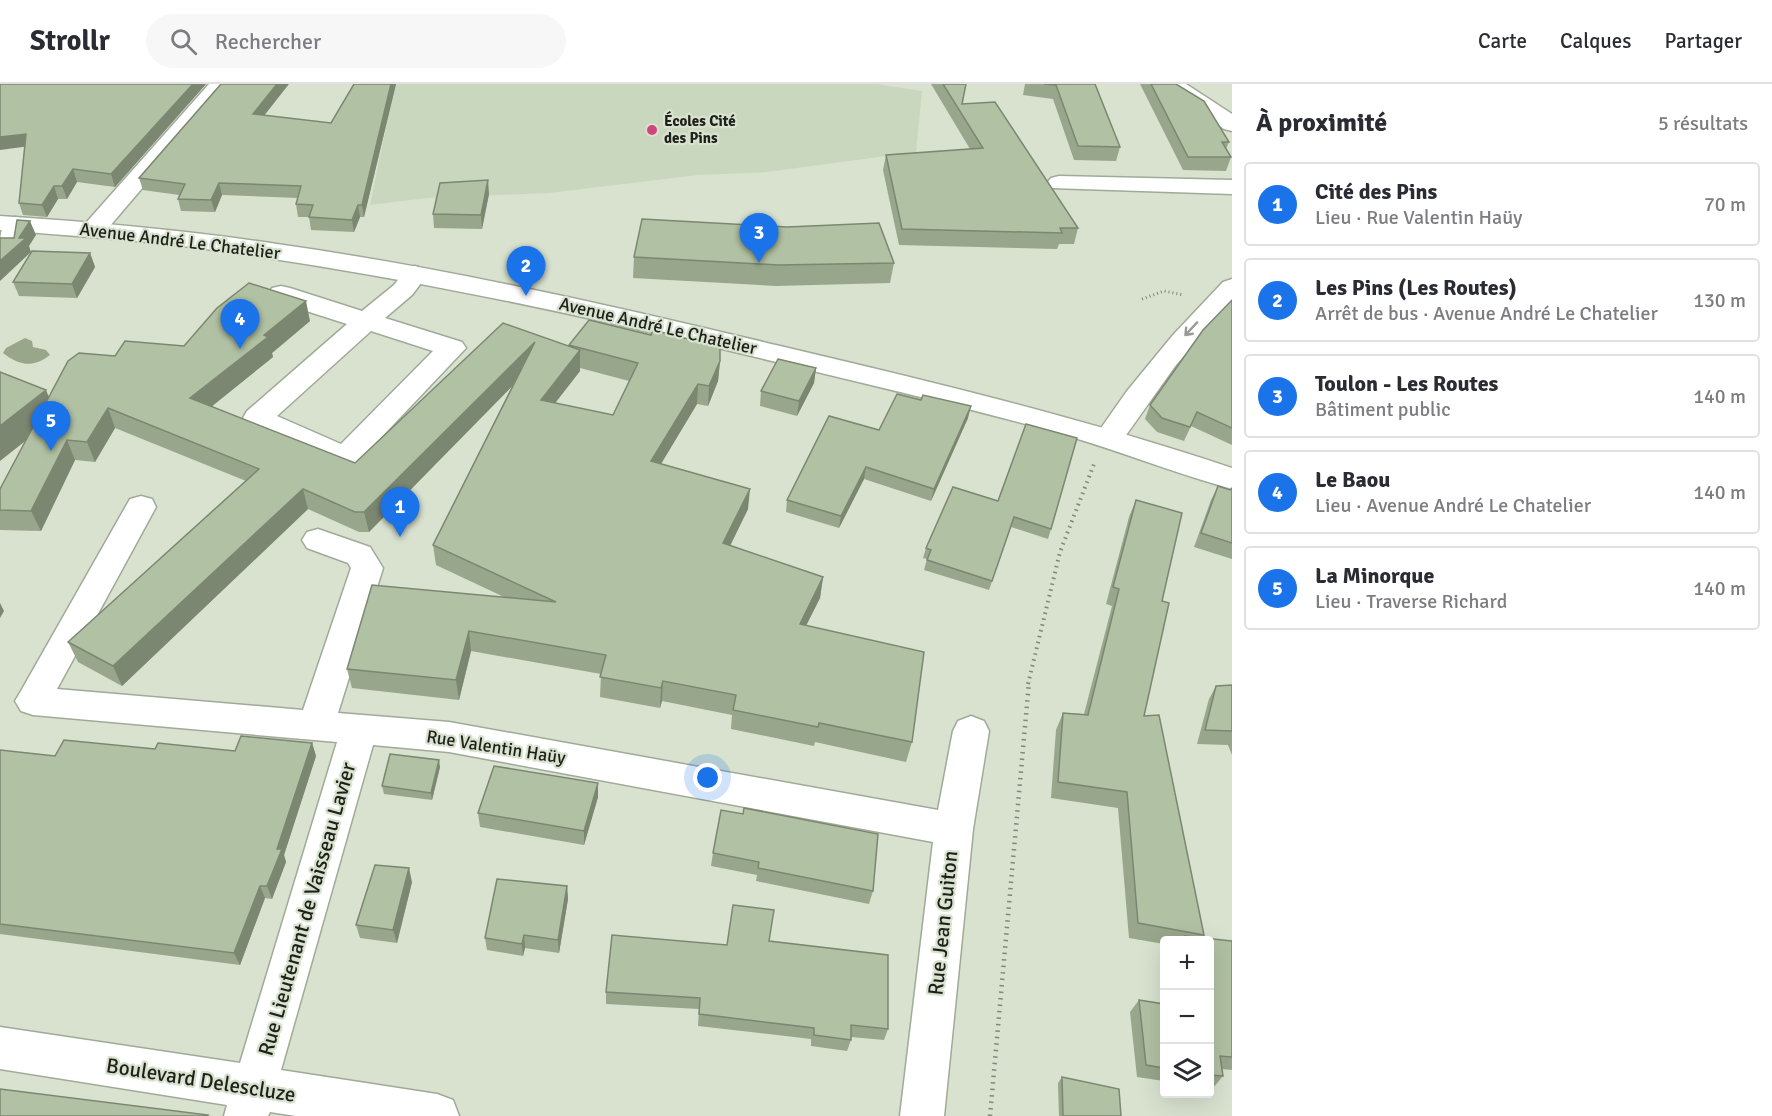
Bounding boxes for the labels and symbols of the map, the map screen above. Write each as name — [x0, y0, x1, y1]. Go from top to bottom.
place label: Écoles Cité des Pins — [664, 111, 736, 147]
marker: Écoles Cité des Pins — [645, 123, 659, 137]
pin: 3 — [740, 214, 778, 263]
street label: Avenue André Le Chatelier — [78, 218, 282, 264]
pin: 2 — [506, 246, 546, 296]
street label: Avenue André Le Chatelier — [557, 293, 759, 360]
pin: 4 — [220, 300, 260, 349]
one-way arrow — [1184, 321, 1198, 336]
pin: 5 — [32, 402, 70, 451]
pin: 1 — [380, 488, 420, 537]
street label: Rue Valentin Haüy — [425, 725, 568, 769]
street label: Rue Lieutenant de Vaisseau Lavier — [253, 759, 361, 1059]
your location — [693, 763, 722, 792]
street label: Rue Jean Guiton — [922, 849, 964, 997]
street label: Boulevard Delescluze — [104, 1052, 298, 1108]

